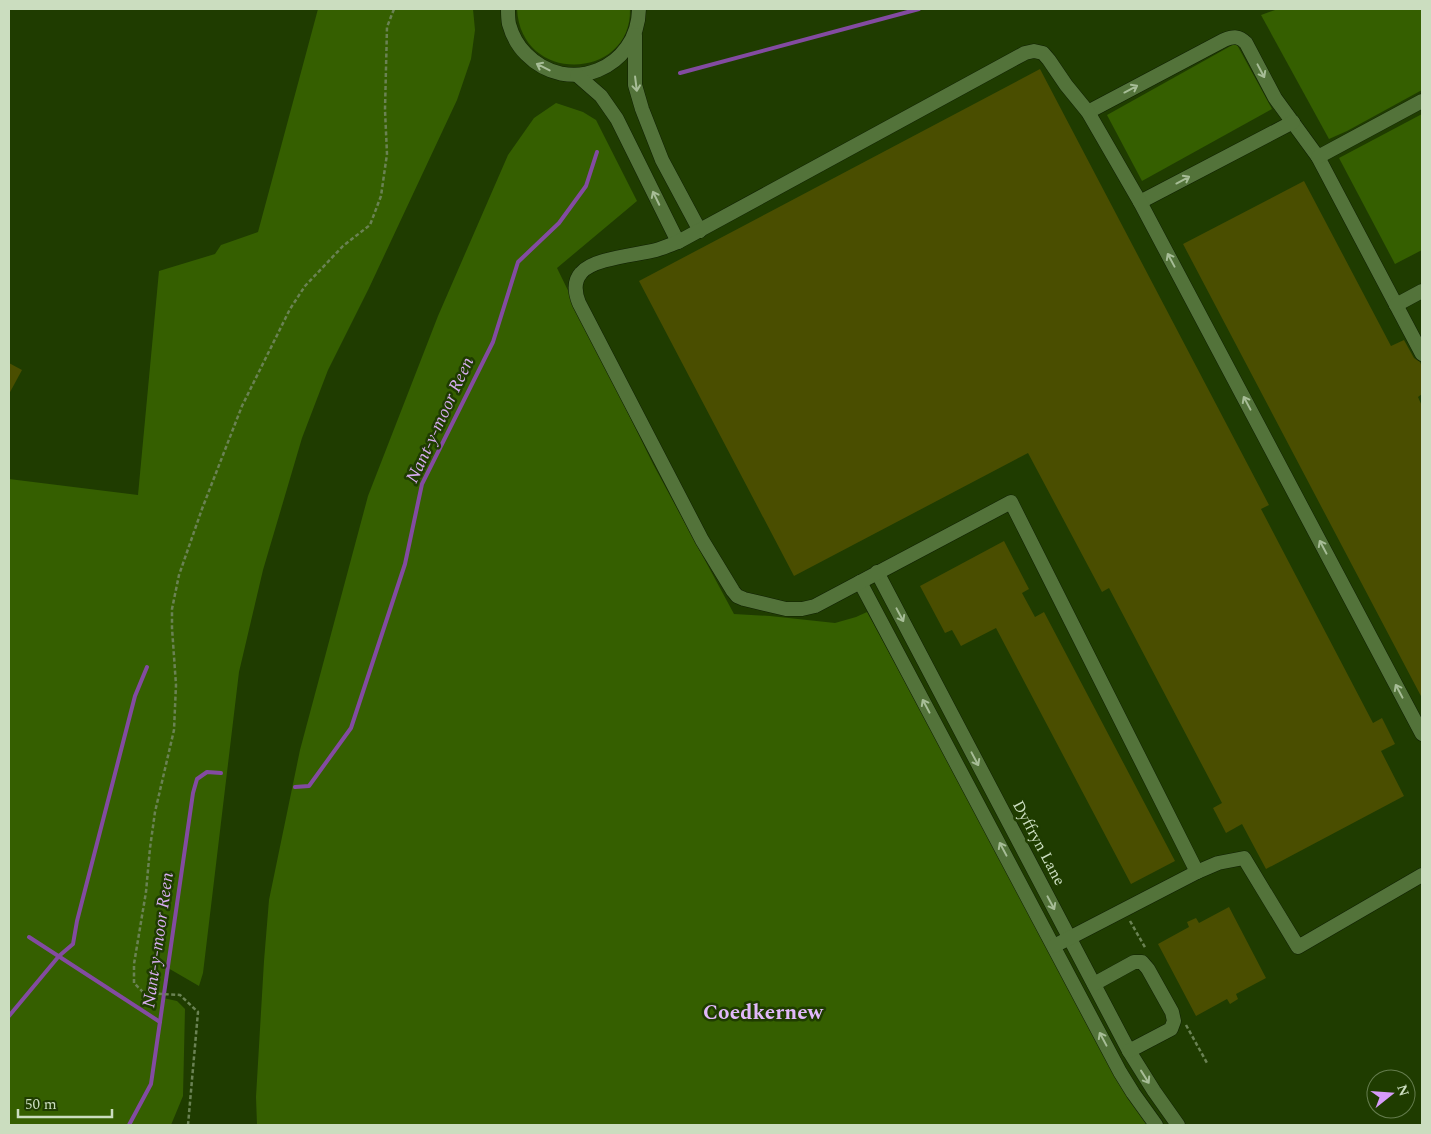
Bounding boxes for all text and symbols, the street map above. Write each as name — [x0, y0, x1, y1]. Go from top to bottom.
one-way arrow — [536, 62, 551, 71]
one-way arrow — [1257, 63, 1266, 78]
one-way arrow — [631, 75, 641, 91]
one-way arrow — [1123, 84, 1138, 94]
one-way arrow — [1176, 174, 1190, 184]
one-way arrow — [651, 191, 660, 206]
one-way arrow — [1166, 253, 1175, 268]
water label: Nant-y-moor Reen — [399, 352, 481, 488]
one-way arrow — [1242, 396, 1252, 411]
one-way arrow — [1318, 540, 1327, 555]
one-way arrow — [895, 608, 905, 622]
one-way arrow — [1394, 684, 1404, 698]
one-way arrow — [921, 698, 931, 713]
one-way arrow — [970, 752, 980, 767]
street label: Dyffryn Lane — [1006, 796, 1072, 890]
one-way arrow — [997, 843, 1007, 857]
water label: Nant-y-moor Reen — [135, 870, 181, 1010]
one-way arrow — [1046, 895, 1056, 910]
district label: Coedkernew — [703, 997, 825, 1029]
one-way arrow — [1098, 1032, 1108, 1047]
one-way arrow — [1140, 1069, 1150, 1083]
north arrow — [1366, 1069, 1416, 1119]
text: N — [1391, 1082, 1415, 1099]
scale bar — [18, 1086, 111, 1118]
text: 50 m — [25, 1093, 57, 1116]

